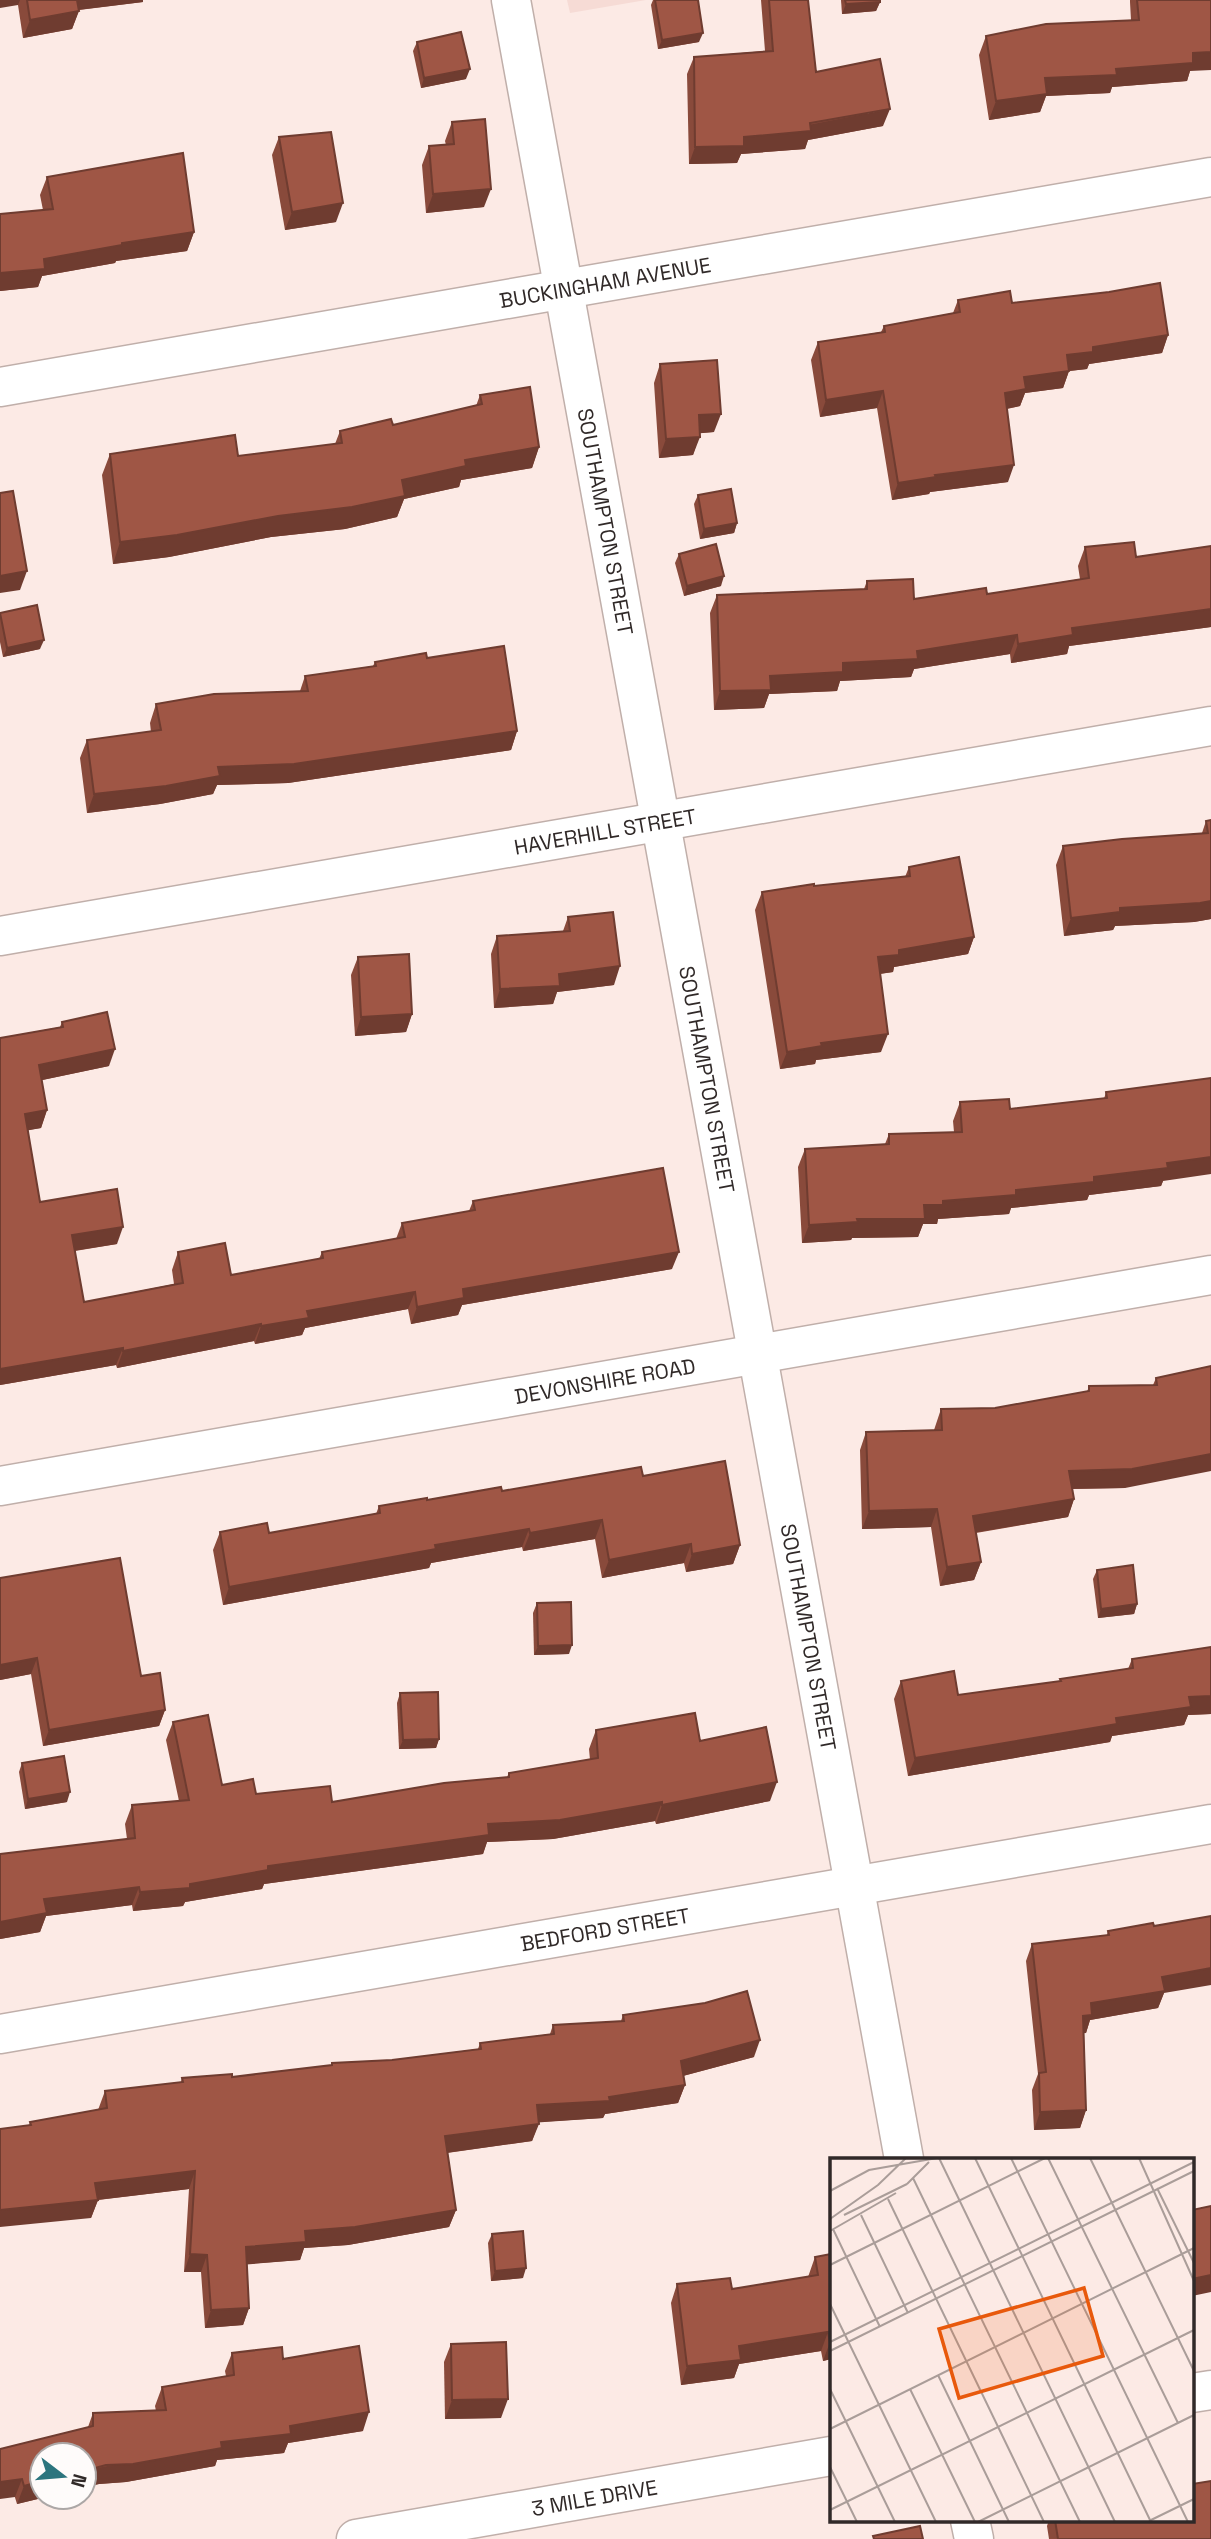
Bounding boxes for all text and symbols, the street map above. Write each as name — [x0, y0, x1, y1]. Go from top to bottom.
street label: BUCKINGHAM AVENUE — [497, 250, 713, 314]
street label: SOUTHAMPTON STREET — [572, 406, 640, 637]
street label: HAVERHILL STREET — [512, 802, 698, 860]
street label: SOUTHAMPTON STREET — [674, 964, 741, 1195]
street label: DEVONSHIRE ROAD — [512, 1352, 697, 1410]
street label: SOUTHAMPTON STREET — [775, 1522, 843, 1753]
street label: BEDFORD STREET — [518, 1901, 692, 1957]
inset map — [830, 2158, 1194, 2522]
north arrow — [28, 2441, 98, 2511]
text: N — [65, 2471, 93, 2490]
street label: 3 MILE DRIVE — [529, 2473, 659, 2522]

